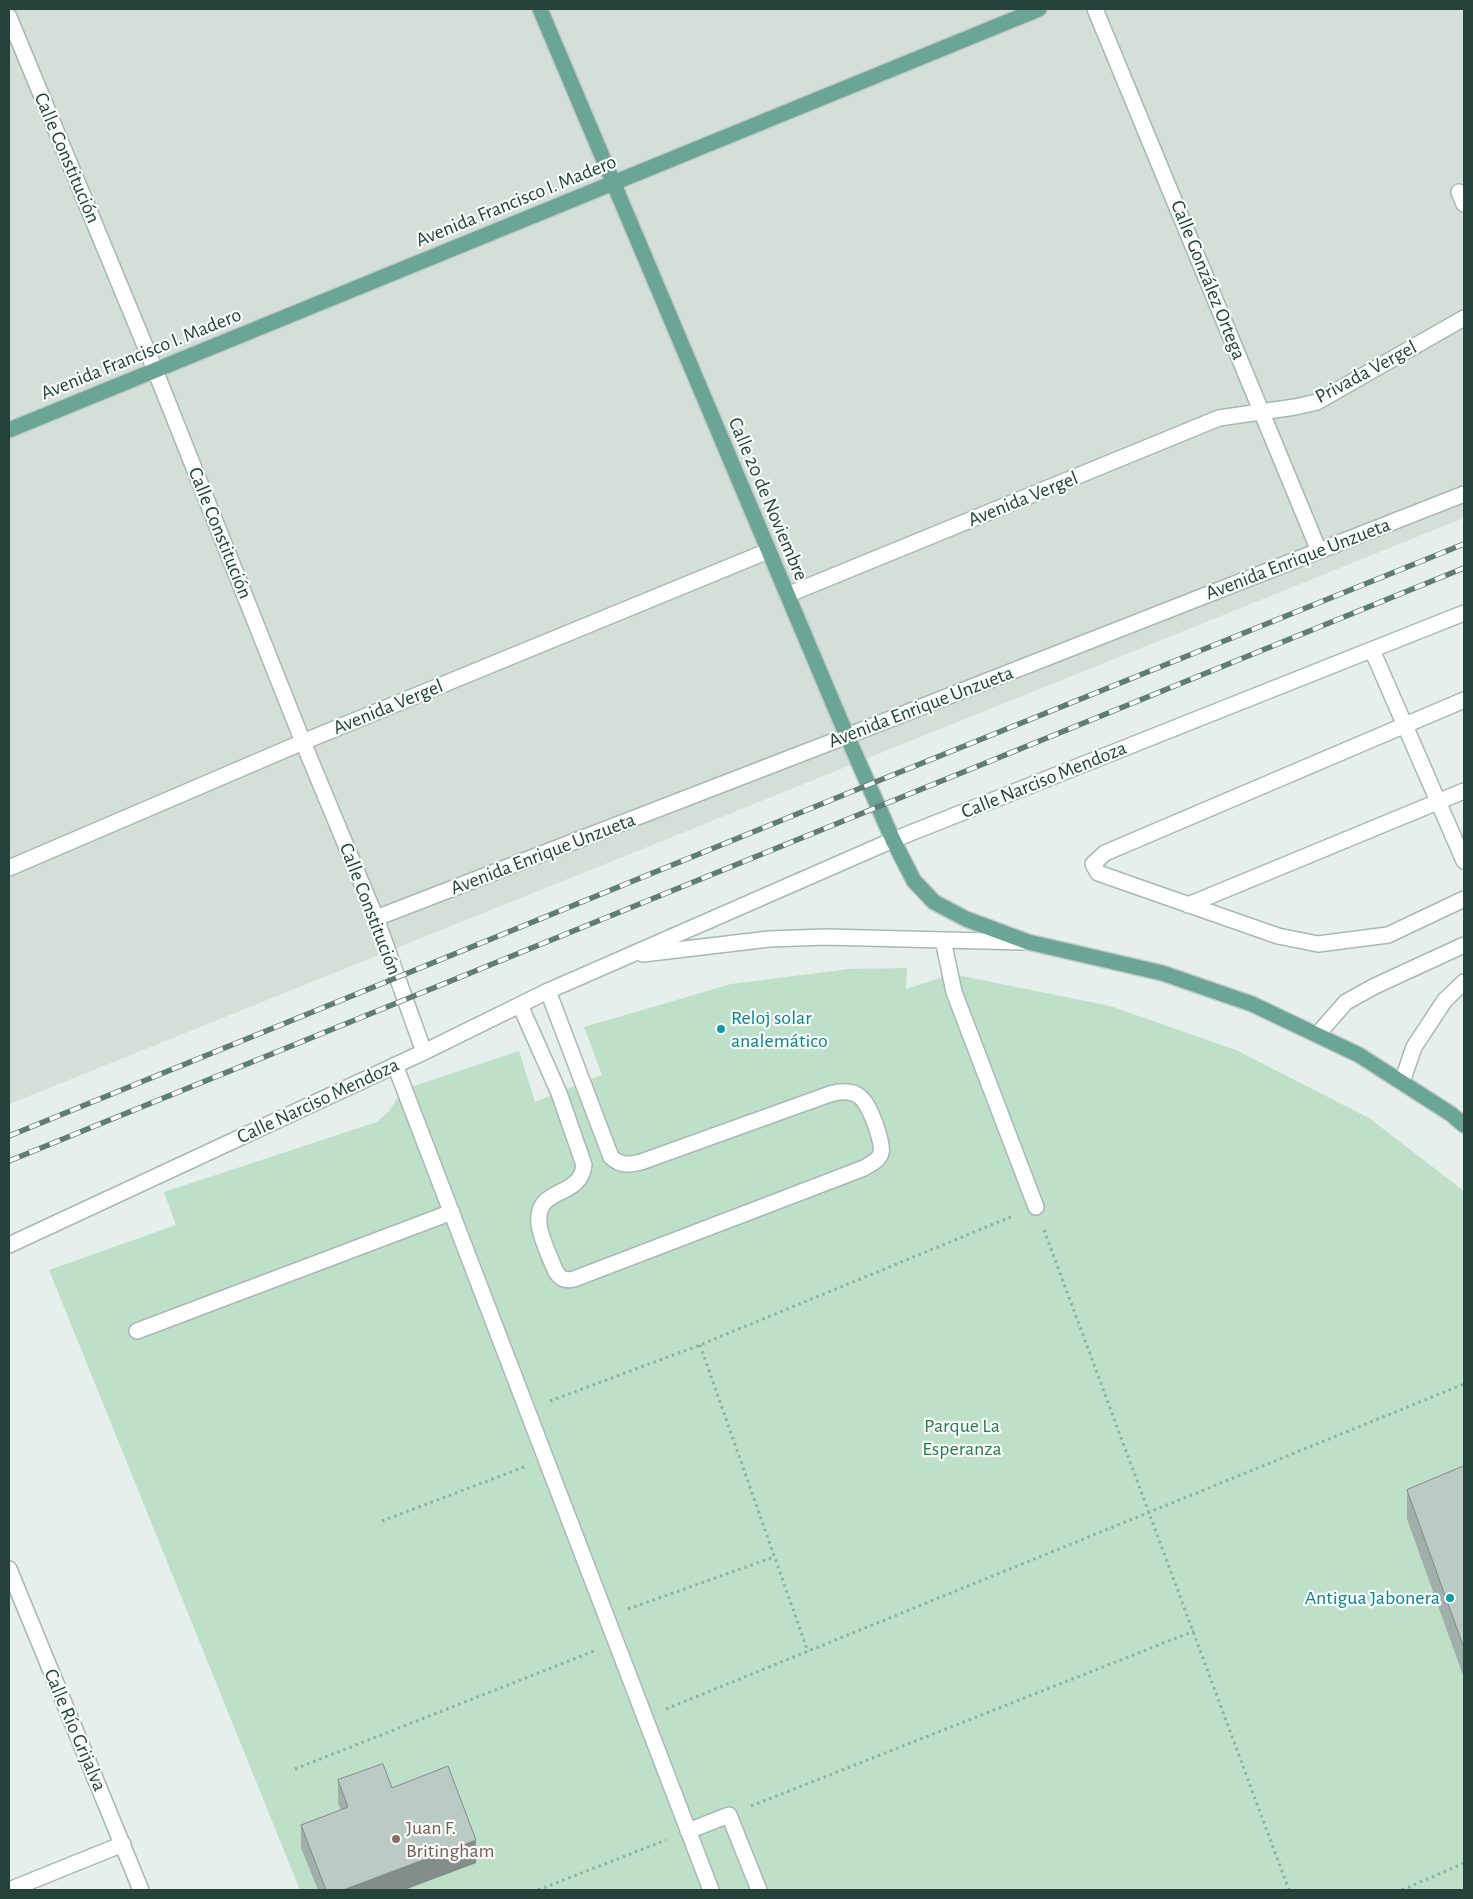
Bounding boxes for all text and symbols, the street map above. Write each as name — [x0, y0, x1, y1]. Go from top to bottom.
street label: Calle Constitución — [29, 89, 105, 227]
street label: Avenida Francisco I. Madero — [412, 150, 620, 252]
street label: Calle González Ortega — [1165, 197, 1251, 363]
street label: Avenida Francisco I. Madero — [37, 303, 245, 405]
street label: Privada Vergel — [1311, 335, 1421, 409]
street label: Calle 20 de Noviembre — [723, 414, 813, 584]
street label: Calle Constitución — [183, 464, 257, 602]
street label: Avenida Vergel — [964, 466, 1082, 532]
street label: Avenida Enrique Unzueta — [1202, 513, 1394, 605]
street label: Avenida Enrique Unzueta — [825, 661, 1017, 753]
street label: Avenida Vergel — [329, 674, 447, 740]
street label: Calle Narciso Mendoza — [958, 736, 1130, 824]
street label: Avenida Enrique Unzueta — [447, 808, 639, 900]
street label: Calle Constitución — [334, 840, 406, 978]
place label: Reloj solar analemático — [731, 1006, 828, 1053]
marker: Reloj solar analemático — [715, 1023, 727, 1035]
street label: Calle Narciso Mendoza — [233, 1053, 403, 1149]
park label: Parque La Esperanza — [922, 1414, 1002, 1461]
place label: Antigua Jabonera — [1305, 1586, 1440, 1610]
marker: Antigua Jabonera — [1444, 1592, 1456, 1604]
street label: Calle Río Grijalva — [38, 1665, 112, 1795]
place label: Juan F. Britingham — [406, 1816, 495, 1863]
marker: Juan F. Britingham — [390, 1833, 402, 1845]

